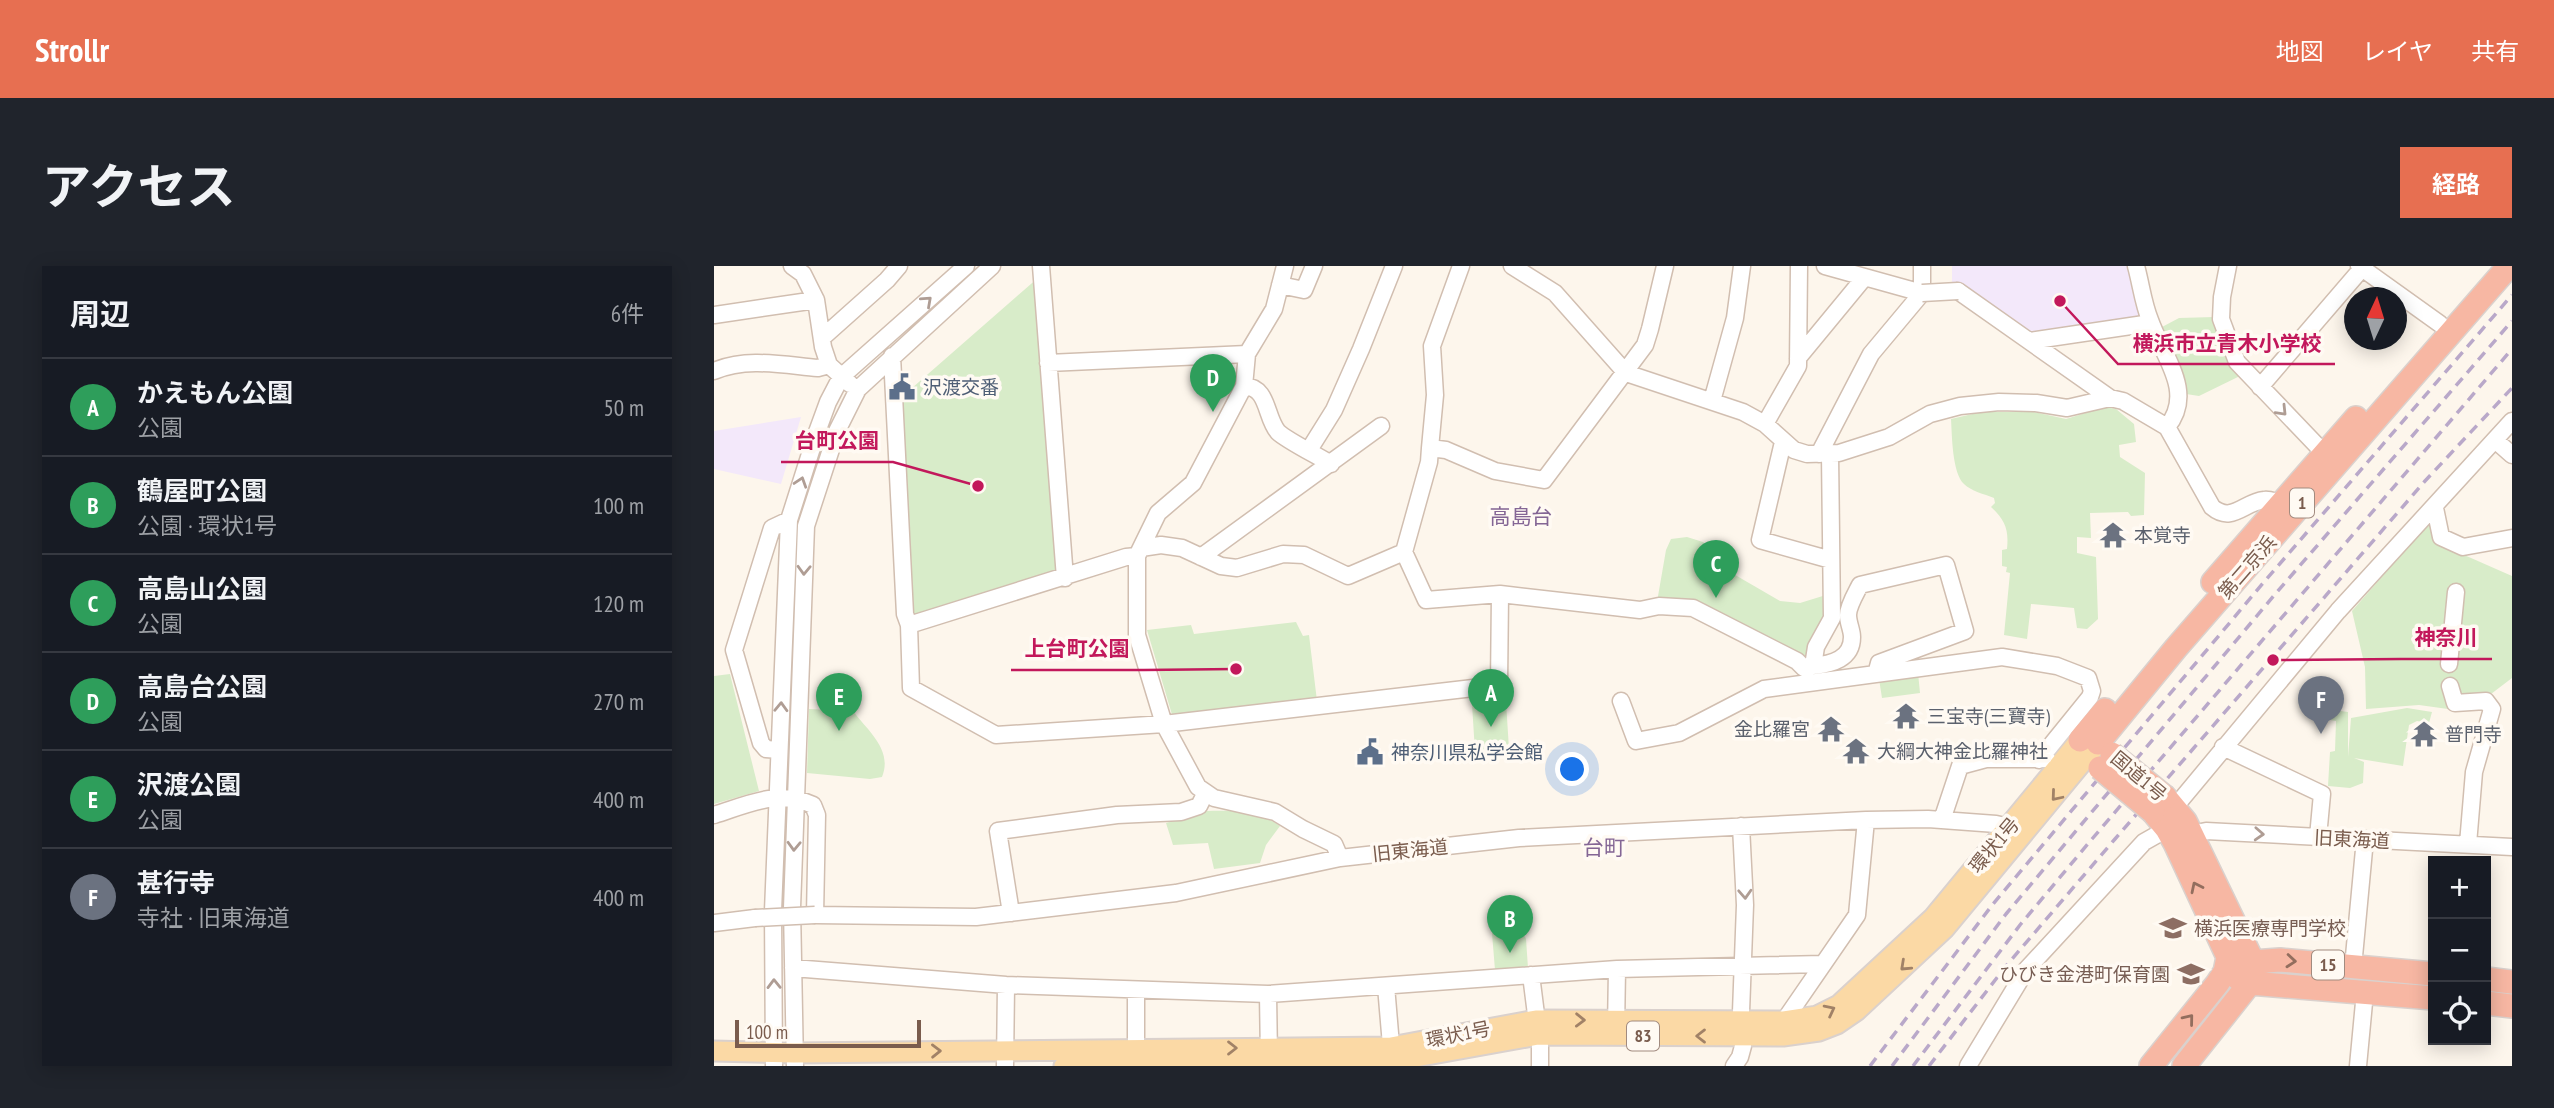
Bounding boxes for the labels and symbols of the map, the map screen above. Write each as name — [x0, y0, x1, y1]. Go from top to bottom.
north arrow — [2344, 287, 2407, 350]
one-way arrow — [919, 297, 932, 309]
callout: 横浜市立青木小学校 — [2118, 322, 2335, 364]
text: 横浜市立青木小学校 — [2133, 330, 2322, 357]
pin: D — [1190, 354, 1236, 412]
public building icon: 沢渡交番 — [887, 372, 917, 402]
place label: 沢渡交番 — [923, 375, 999, 399]
one-way arrow — [2274, 402, 2287, 415]
callout: 台町公園 — [781, 420, 893, 462]
text: 台町公園 — [795, 427, 879, 454]
one-way arrow — [792, 476, 807, 488]
road number: 1 — [2290, 488, 2314, 517]
district label: 高島台 — [1490, 503, 1553, 530]
temple icon: 本覚寺 — [2098, 520, 2128, 550]
place label: 本覚寺 — [2134, 523, 2191, 547]
street label: 第二京浜 — [2213, 530, 2281, 604]
pin: C — [1693, 540, 1739, 598]
one-way arrow — [797, 565, 812, 576]
callout: 神奈川 — [2401, 617, 2492, 659]
text: 神奈川 — [2415, 624, 2478, 651]
callout: 上台町公園 — [1011, 628, 1144, 670]
text: 上台町公園 — [1025, 635, 1130, 662]
pin: A — [1468, 669, 1514, 727]
pin: E — [816, 673, 862, 731]
pin: F — [2298, 676, 2344, 734]
temple icon: 三宝寺(三寶寺) — [1891, 701, 1921, 731]
one-way arrow — [773, 702, 788, 713]
place label: 三宝寺(三寶寺) — [1927, 704, 2050, 728]
temple icon: 金比羅宮 — [1816, 714, 1846, 744]
place label: 金比羅宮 — [1734, 717, 1810, 741]
temple icon: 普門寺 — [2409, 719, 2439, 749]
place label: 普門寺 — [2445, 722, 2502, 746]
temple icon: 大綱大神金比羅神社 — [1841, 736, 1871, 766]
public building icon: 神奈川県私学会館 — [1355, 737, 1385, 767]
place label: 大綱大神金比羅神社 — [1877, 739, 2048, 763]
place label: 神奈川県私学会館 — [1391, 740, 1543, 764]
street label: 国道1号 — [2106, 746, 2172, 806]
your location — [1555, 752, 1589, 786]
one-way arrow — [2051, 788, 2064, 800]
street label: 環状1号 — [1964, 812, 2024, 878]
street label: 旧東海道 — [2313, 825, 2391, 853]
one-way arrow — [2254, 826, 2265, 841]
street label: 旧東海道 — [1371, 834, 1449, 866]
district label: 台町 — [1583, 834, 1625, 861]
one-way arrow — [787, 841, 802, 852]
one-way arrow — [2190, 882, 2204, 894]
one-way arrow — [1737, 889, 1752, 900]
pin: B — [1487, 895, 1533, 953]
school or university icon: 横浜医療専門学校 — [2158, 913, 2188, 943]
place label: 横浜医療専門学校 — [2194, 916, 2346, 940]
road number: 15 — [2312, 950, 2344, 980]
one-way arrow — [2286, 953, 2297, 968]
one-way arrow — [1900, 957, 1913, 970]
school or university icon: ひびき金港町保育園 — [2176, 959, 2206, 989]
place label: ひびき金港町保育園 — [1999, 962, 2170, 986]
one-way arrow — [766, 978, 782, 988]
one-way arrow — [1823, 1004, 1835, 1018]
one-way arrow — [1575, 1012, 1585, 1028]
one-way arrow — [2180, 1015, 2193, 1027]
street label: 環状1号 — [1424, 1016, 1492, 1052]
scale bar — [735, 1017, 920, 1049]
road number: 83 — [1627, 1022, 1659, 1050]
one-way arrow — [1695, 1028, 1706, 1044]
one-way arrow — [1227, 1040, 1238, 1056]
one-way arrow — [931, 1043, 941, 1059]

